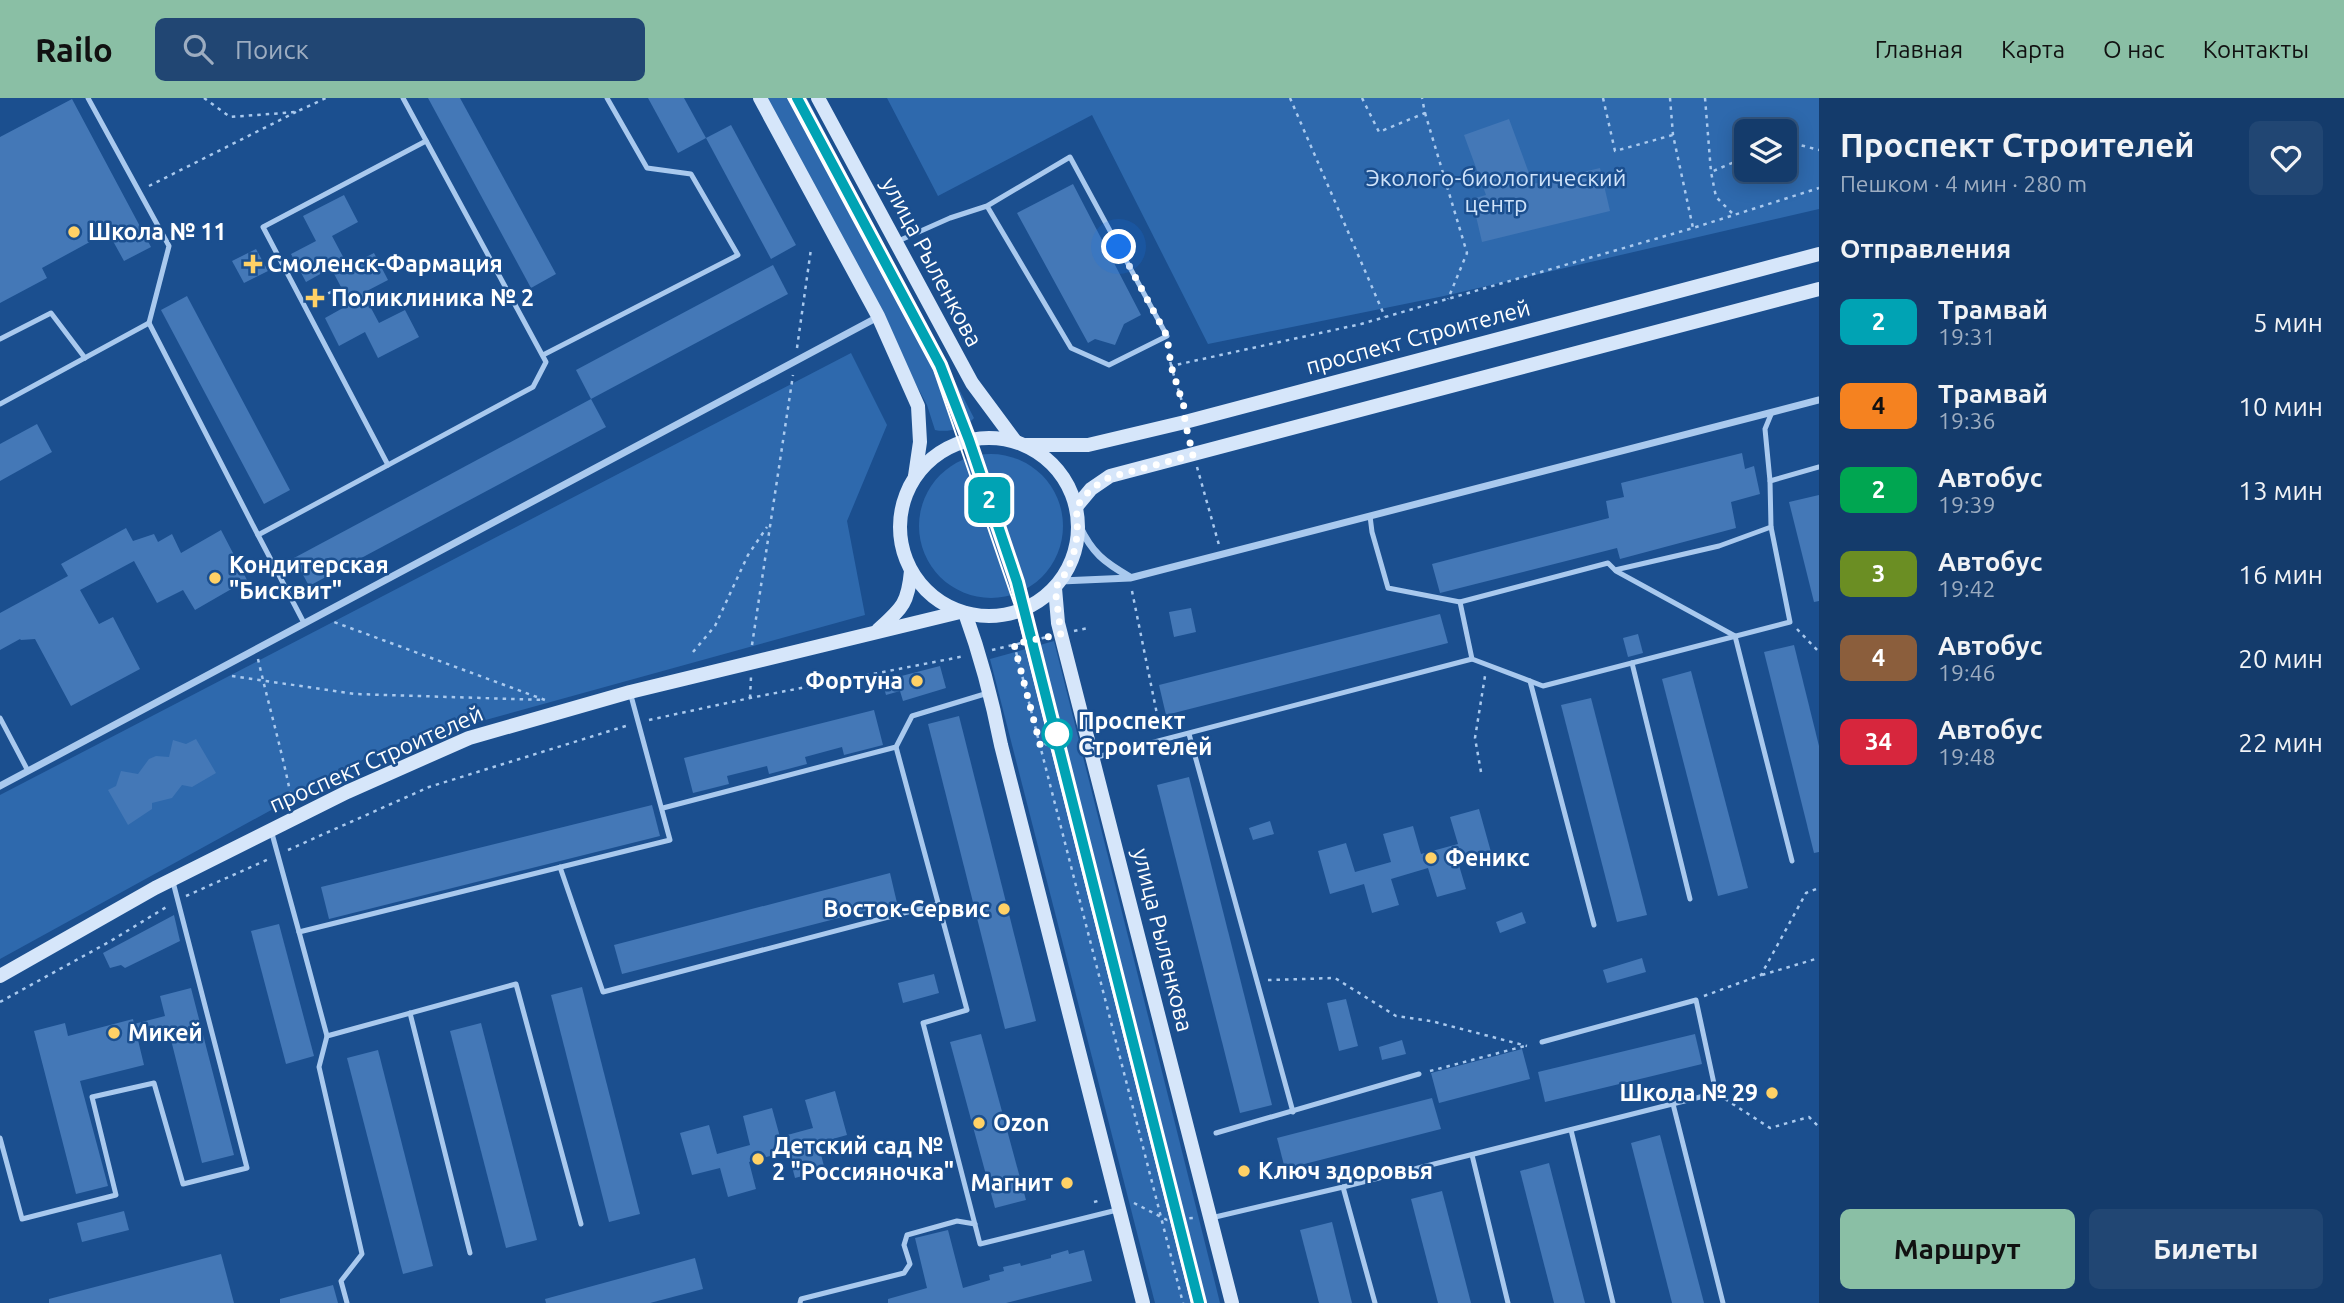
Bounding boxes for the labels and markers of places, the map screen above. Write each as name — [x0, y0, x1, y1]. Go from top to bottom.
place label: Школа № 11 — [88, 219, 227, 244]
marker: Школа № 11 — [66, 224, 82, 240]
place label: Смоленск-Фармация — [267, 251, 503, 276]
marker: Смоленск-Фармация — [245, 256, 261, 272]
place label: Поликлиника № 2 — [331, 285, 534, 310]
marker: Поликлиника № 2 — [305, 288, 325, 308]
place label: Кондитерская "Бисквит" — [229, 552, 389, 603]
marker: Кондитерская "Бисквит" — [207, 570, 223, 586]
place label: Фортуна — [805, 668, 903, 693]
marker: Фортуна — [909, 673, 925, 689]
place label: Проспект Строителей — [1078, 708, 1212, 759]
marker: Проспект Строителей — [1042, 719, 1072, 749]
place label: Феникс — [1445, 845, 1530, 870]
marker: Феникс — [1423, 850, 1439, 866]
place label: Восток-Сервис — [823, 896, 990, 921]
marker: Восток-Сервис — [996, 901, 1012, 917]
place label: Микей — [128, 1020, 203, 1045]
marker: Микей — [106, 1025, 122, 1041]
place label: Школа № 29 — [1619, 1080, 1758, 1105]
marker: Школа № 29 — [1764, 1085, 1780, 1101]
place label: Ozon — [993, 1110, 1049, 1135]
marker: Ozon — [971, 1115, 987, 1131]
place label: Детский сад № 2 "Россияночка" — [772, 1133, 954, 1184]
marker: Детский сад № 2 "Россияночка" — [750, 1151, 766, 1167]
place label: Ключ здоровья — [1258, 1158, 1433, 1183]
marker: Ключ здоровья — [1236, 1163, 1252, 1179]
place label: Магнит — [971, 1170, 1053, 1195]
marker: Магнит — [1059, 1175, 1075, 1191]

